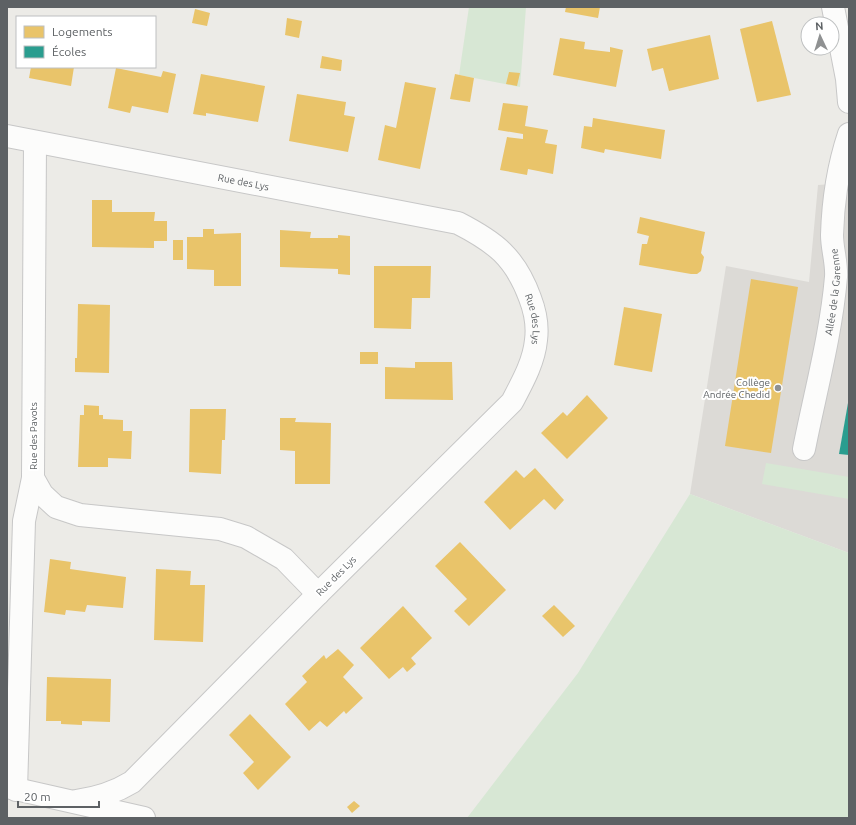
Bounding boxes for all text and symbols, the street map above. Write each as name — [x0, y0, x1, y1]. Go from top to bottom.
legend — [16, 16, 156, 68]
north arrow — [800, 16, 840, 56]
text: N — [815, 20, 824, 32]
text: Logements — [52, 25, 112, 38]
text: Écoles — [52, 45, 86, 58]
street label: Rue des Lys — [217, 171, 270, 192]
street label: Allée de la Garenne — [823, 248, 842, 336]
street label: Rue des Lys — [523, 292, 542, 345]
place label: Collège Andrée Chedid — [703, 377, 770, 400]
marker: Collège Andrée Chedid — [773, 383, 783, 393]
street label: Rue des Pavots — [28, 402, 39, 470]
street label: Rue des Lys — [314, 554, 358, 598]
scale bar — [18, 783, 99, 809]
text: 20 m — [24, 790, 51, 803]

